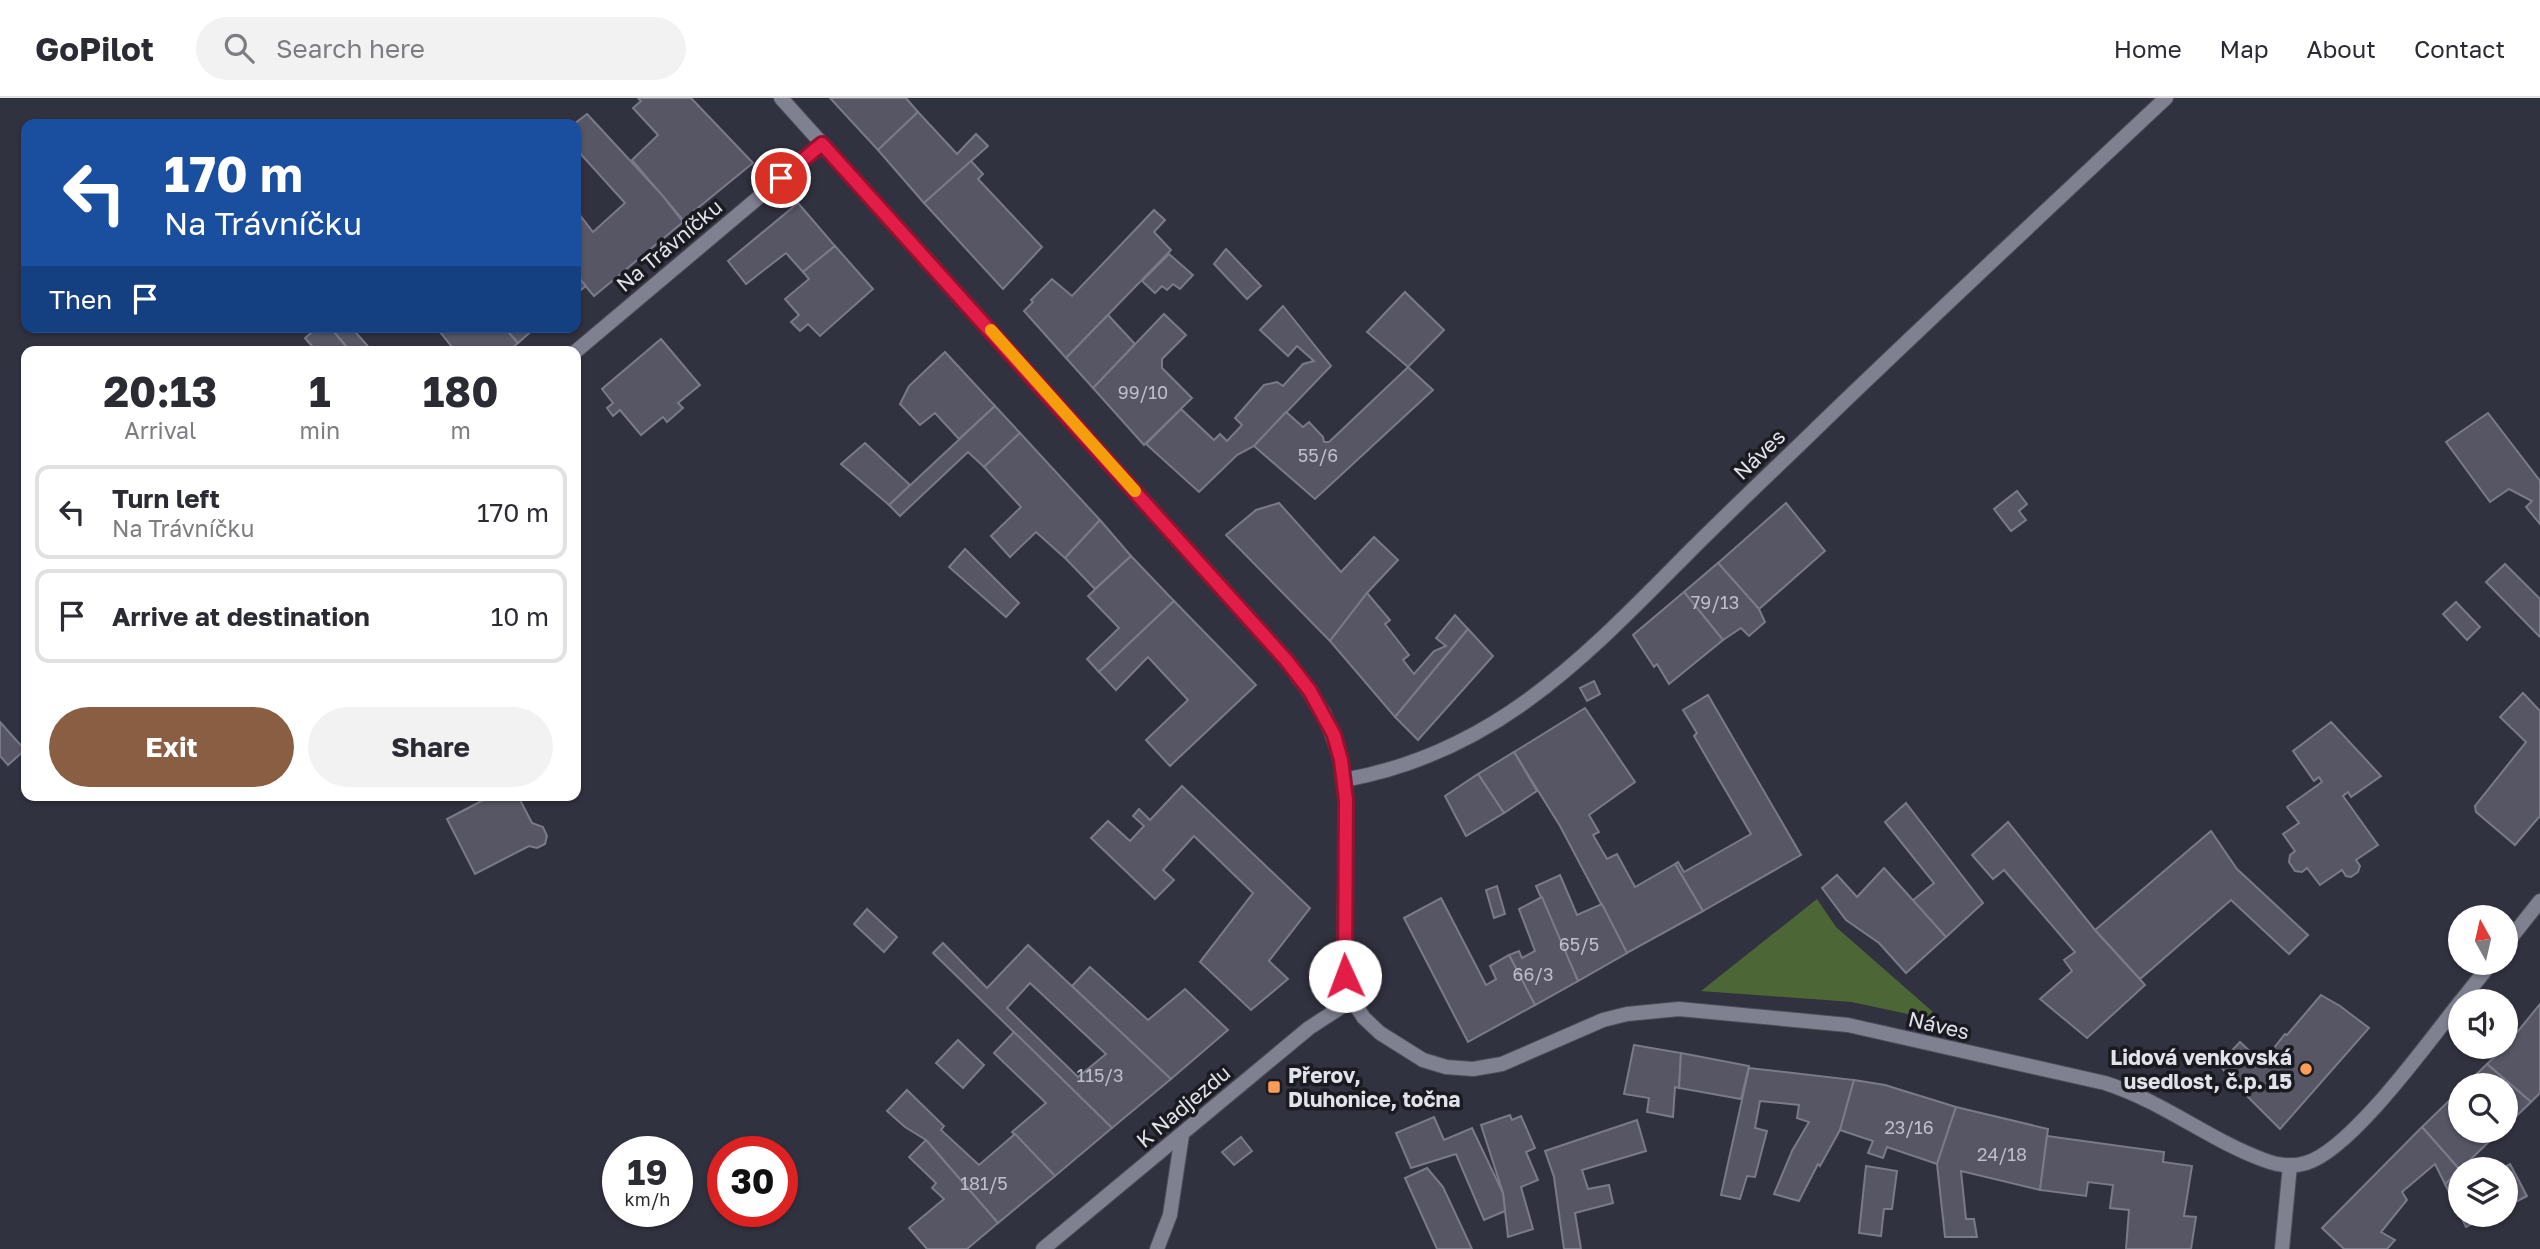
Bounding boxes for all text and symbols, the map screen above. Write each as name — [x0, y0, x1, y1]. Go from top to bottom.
search box — [196, 17, 686, 80]
text: GoPilot — [35, 29, 154, 68]
icon: search — [220, 29, 258, 67]
text: Search here — [276, 33, 425, 64]
text: Home — [2114, 34, 2182, 63]
text: Map — [2220, 34, 2269, 63]
text: About — [2307, 34, 2376, 63]
text: Contact — [2414, 34, 2505, 63]
text: 170 m — [164, 144, 303, 203]
icon: left — [49, 147, 140, 238]
pin — [751, 148, 811, 208]
icon: arrive — [762, 159, 800, 197]
street label: Na Trávníčku — [611, 193, 727, 297]
text: Na Trávníčku — [164, 204, 362, 242]
icon: arrive — [126, 280, 164, 318]
text: Then — [49, 284, 112, 315]
text: 20:13 — [103, 366, 217, 416]
text: 1 — [309, 366, 331, 416]
text: 180 — [423, 366, 499, 416]
house number: 99/10 — [1118, 381, 1168, 403]
text: Arrival — [124, 416, 196, 444]
text: min — [300, 416, 340, 444]
text: m — [450, 416, 471, 444]
street label: Náves — [1728, 423, 1790, 485]
house number: 55/6 — [1298, 444, 1338, 466]
text: Turn left — [112, 483, 220, 514]
icon: left — [53, 493, 91, 531]
text: 170 m — [477, 497, 549, 528]
text: Na Trávníčku — [112, 514, 254, 542]
house number: 79/13 — [1691, 591, 1739, 613]
icon: arrive — [53, 597, 91, 635]
text: Arrive at destination — [112, 601, 370, 632]
text: 10 m — [491, 601, 549, 632]
button: Exit — [49, 707, 294, 787]
button: Share — [308, 707, 553, 787]
north arrow — [2448, 905, 2518, 975]
map controls — [2448, 905, 2518, 1227]
house number: 65/5 — [1559, 933, 1599, 955]
position arrow — [1308, 939, 1382, 1013]
house number: 66/3 — [1513, 963, 1553, 985]
button: sound — [2448, 989, 2518, 1059]
street label: Náves — [1906, 1005, 1972, 1045]
place label: Lidová venkovská usedlost, č.p. 15 — [2110, 1044, 2292, 1094]
street label: K Nadjezdu — [1131, 1059, 1235, 1153]
marker: Lidová venkovská usedlost, č.p. 15 — [2298, 1061, 2314, 1077]
place label: Přerov, Dluhonice, točna — [1288, 1062, 1460, 1112]
house number: 115/3 — [1076, 1064, 1124, 1086]
button: search — [2448, 1073, 2518, 1143]
marker: Přerov, Dluhonice, točna — [1266, 1079, 1282, 1095]
house number: 23/16 — [1884, 1116, 1934, 1138]
speed limit sign: 30 — [707, 1136, 798, 1227]
house number: 24/18 — [1977, 1143, 2027, 1165]
text: 19 — [627, 1151, 668, 1193]
button: layers — [2448, 1157, 2518, 1227]
house number: 181/5 — [960, 1172, 1008, 1194]
text: km/h — [625, 1188, 670, 1210]

